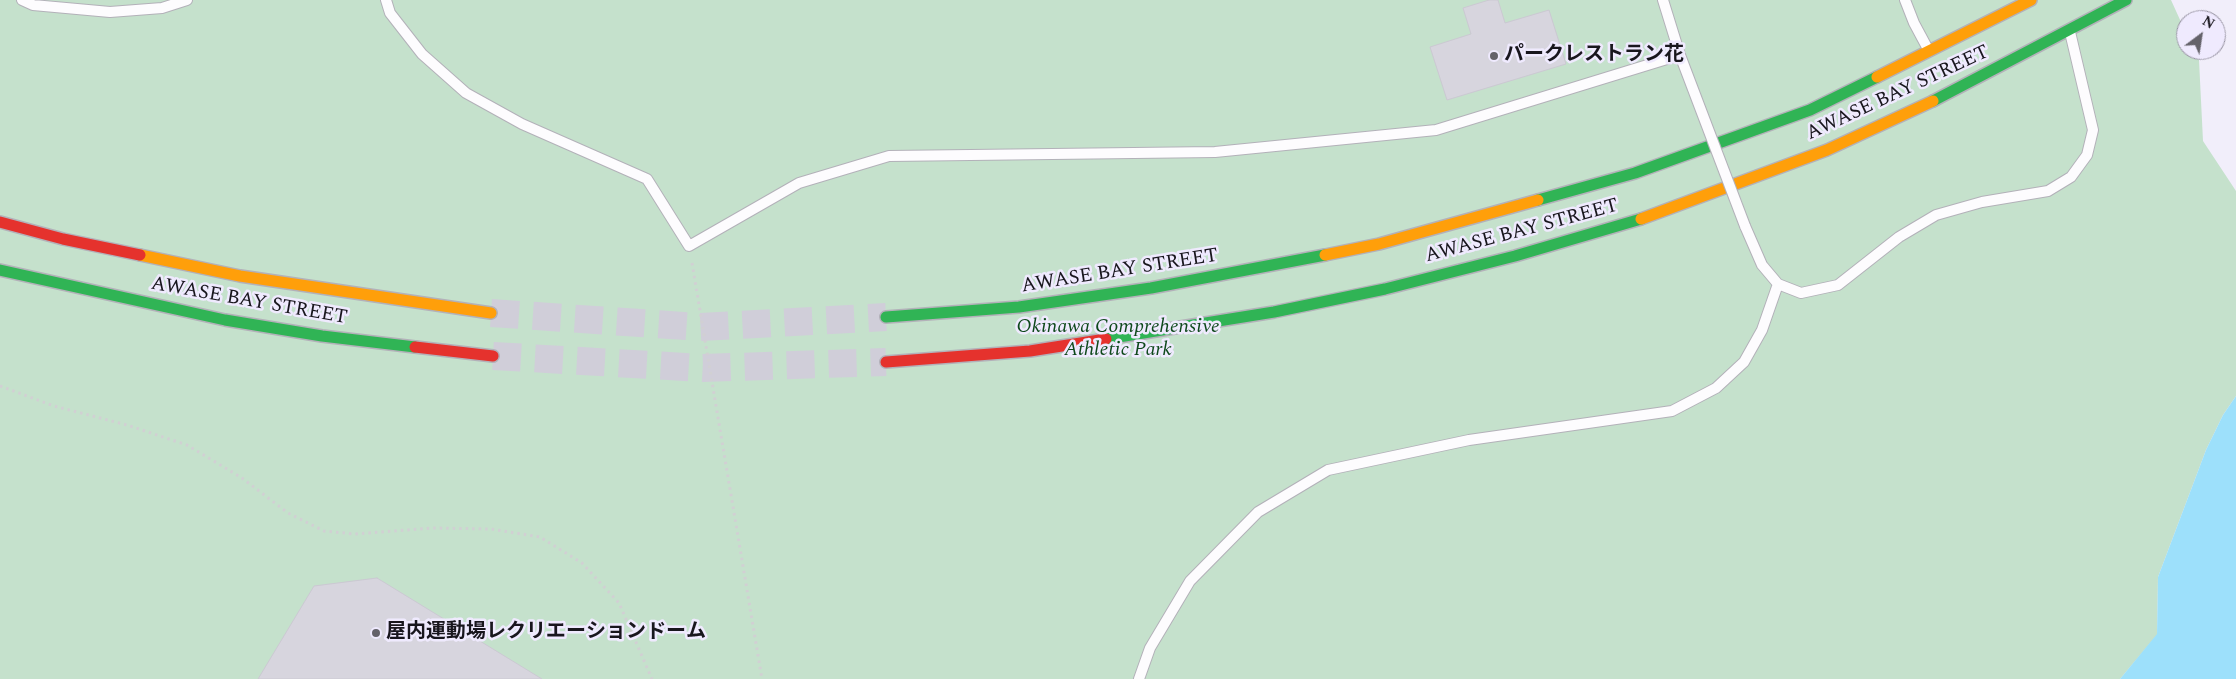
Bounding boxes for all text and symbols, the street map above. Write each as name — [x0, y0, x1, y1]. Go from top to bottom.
north arrow — [2176, 10, 2226, 60]
text: N — [2198, 11, 2219, 35]
street label: AWASE BAY STREET — [1803, 41, 1993, 147]
place label: パークレストラン花 — [1504, 44, 1684, 68]
marker: パークレストラン花 — [1488, 50, 1500, 62]
street label: AWASE BAY STREET — [1423, 195, 1621, 269]
street label: AWASE BAY STREET — [1020, 245, 1220, 299]
street label: AWASE BAY STREET — [149, 273, 349, 331]
park label: Okinawa Comprehensive Athletic Park — [1016, 316, 1220, 363]
place label: 屋内運動場レクリエーションドーム — [386, 621, 706, 645]
marker: 屋内運動場レクリエーションドーム — [370, 627, 382, 639]

